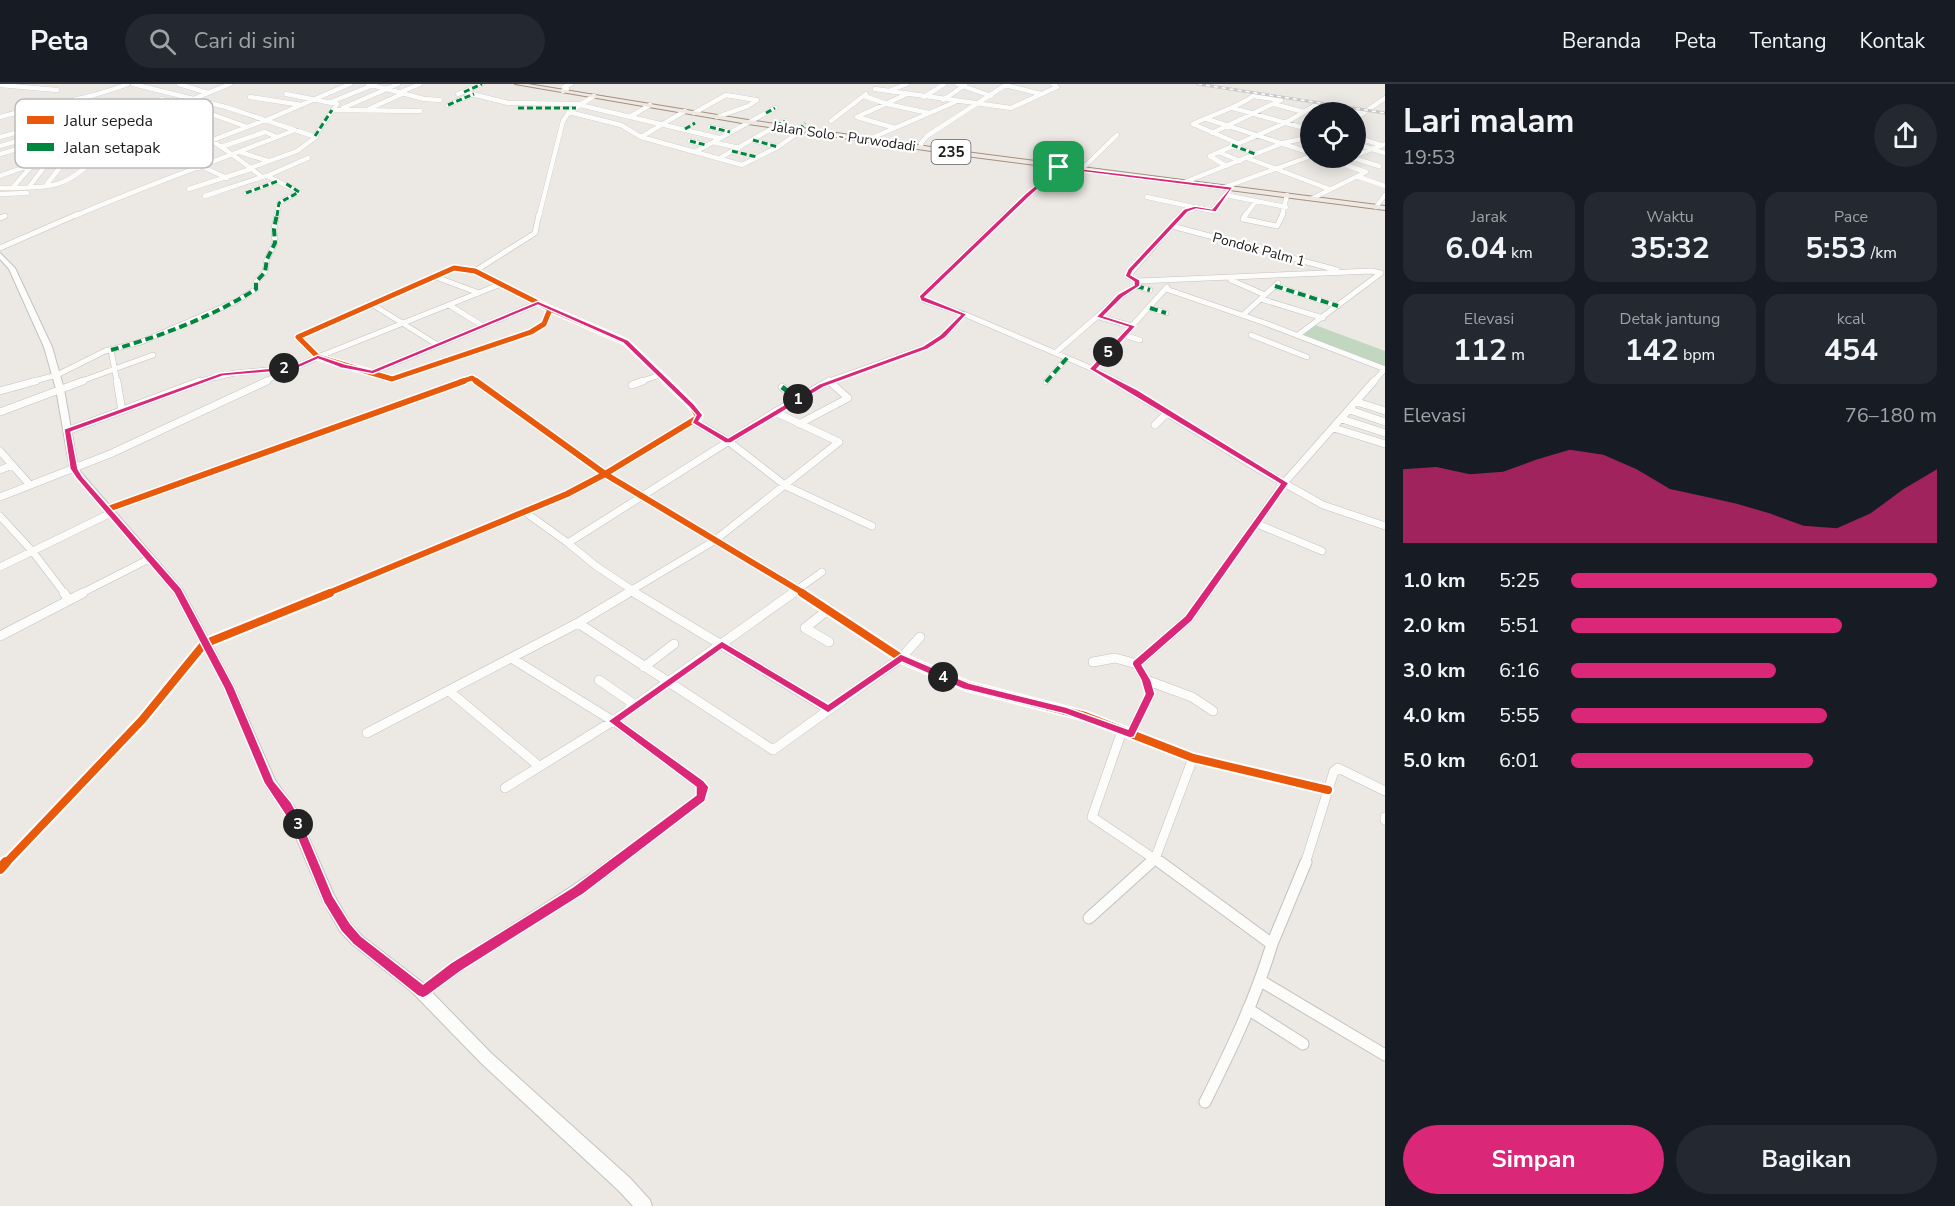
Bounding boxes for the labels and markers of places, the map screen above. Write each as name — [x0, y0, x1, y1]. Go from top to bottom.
pin — [1033, 141, 1084, 192]
pin: 5 — [1093, 337, 1123, 367]
pin: 2 — [269, 353, 299, 383]
pin: 1 — [783, 384, 813, 414]
pin: 4 — [928, 662, 958, 692]
pin: 3 — [283, 809, 313, 839]

